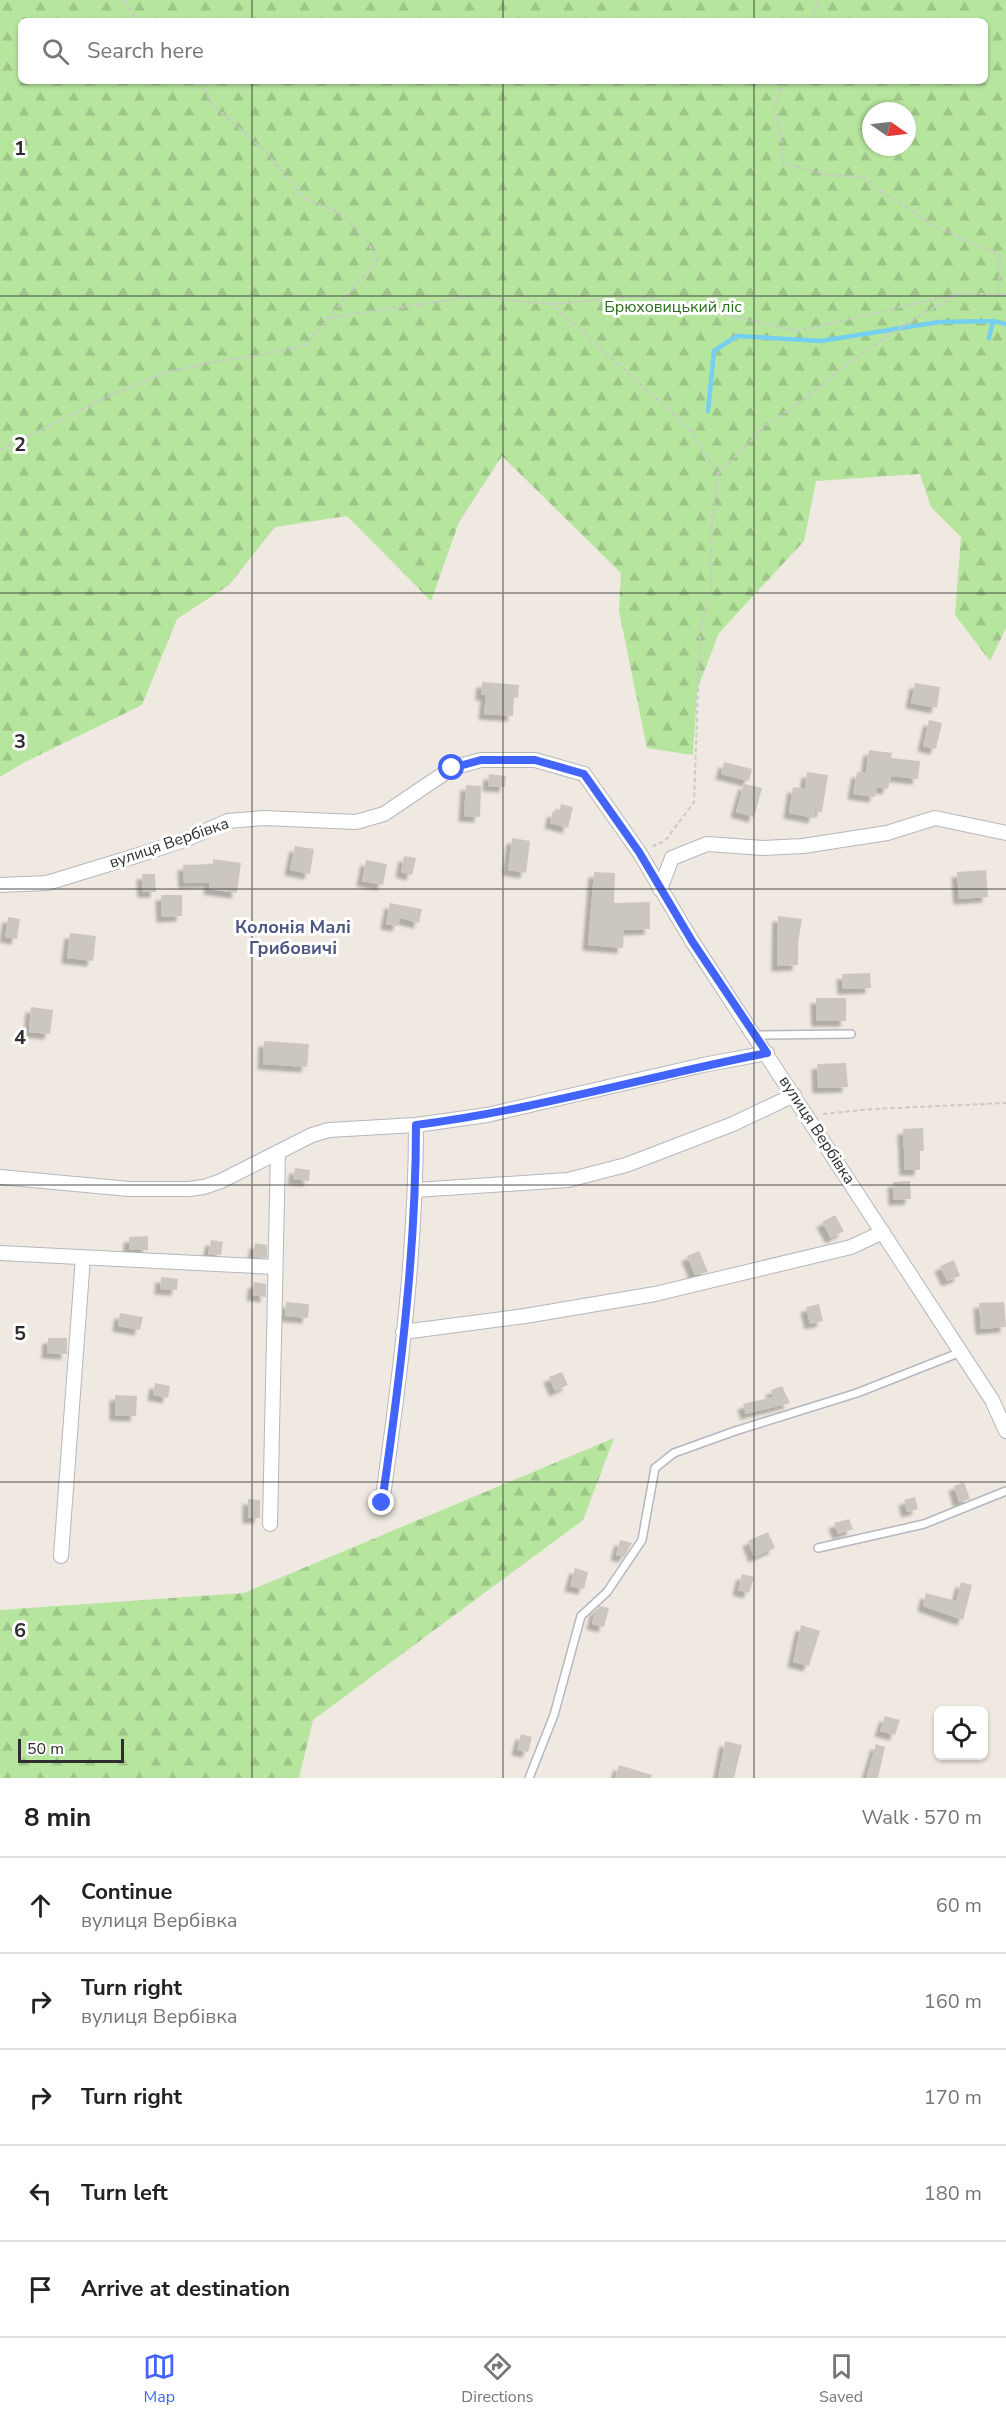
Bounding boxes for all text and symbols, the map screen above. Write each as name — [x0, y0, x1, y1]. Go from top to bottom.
search box — [18, 18, 988, 84]
icon: search — [39, 35, 72, 68]
text: Search here — [87, 36, 204, 66]
north arrow — [862, 102, 916, 156]
text: 1 — [14, 135, 26, 162]
park label: Брюховицький ліс — [604, 296, 742, 318]
text: 2 — [14, 431, 26, 458]
text: 3 — [14, 728, 26, 755]
route start — [438, 754, 464, 780]
street label: вулиця Вербівка — [106, 812, 232, 874]
district label: Колонія Малі Грибовичі — [235, 915, 351, 960]
text: 4 — [14, 1024, 26, 1051]
street label: вулиця Вербівка — [774, 1072, 860, 1188]
text: 5 — [14, 1320, 26, 1347]
route end — [368, 1489, 394, 1515]
text: 6 — [14, 1617, 26, 1644]
map controls — [934, 1706, 988, 1760]
button: locate — [934, 1706, 988, 1760]
scale bar — [18, 1736, 124, 1764]
text: 50 m — [27, 1738, 64, 1760]
text: 8 min — [24, 1800, 91, 1835]
text: Walk · 570 m — [862, 1804, 982, 1831]
text: Continue — [81, 1877, 172, 1907]
icon: ahead — [24, 1889, 57, 1922]
text: 60 m — [936, 1892, 982, 1919]
text: вулиця Вербівка — [81, 1907, 237, 1934]
text: Turn right — [81, 1973, 182, 2003]
icon: right — [24, 1985, 57, 2018]
text: 160 m — [924, 1988, 982, 2015]
text: вулиця Вербівка — [81, 2003, 237, 2030]
icon: right — [24, 2081, 57, 2114]
text: Turn right — [81, 2082, 182, 2112]
text: 170 m — [924, 2084, 982, 2111]
icon: left — [24, 2177, 57, 2210]
text: Turn left — [81, 2178, 168, 2208]
text: 180 m — [924, 2180, 982, 2207]
icon: arrive — [24, 2273, 57, 2306]
text: Arrive at destination — [81, 2274, 290, 2304]
tab: Map — [143, 2350, 176, 2408]
tab: Directions — [461, 2350, 533, 2408]
tab: Saved — [819, 2350, 863, 2408]

